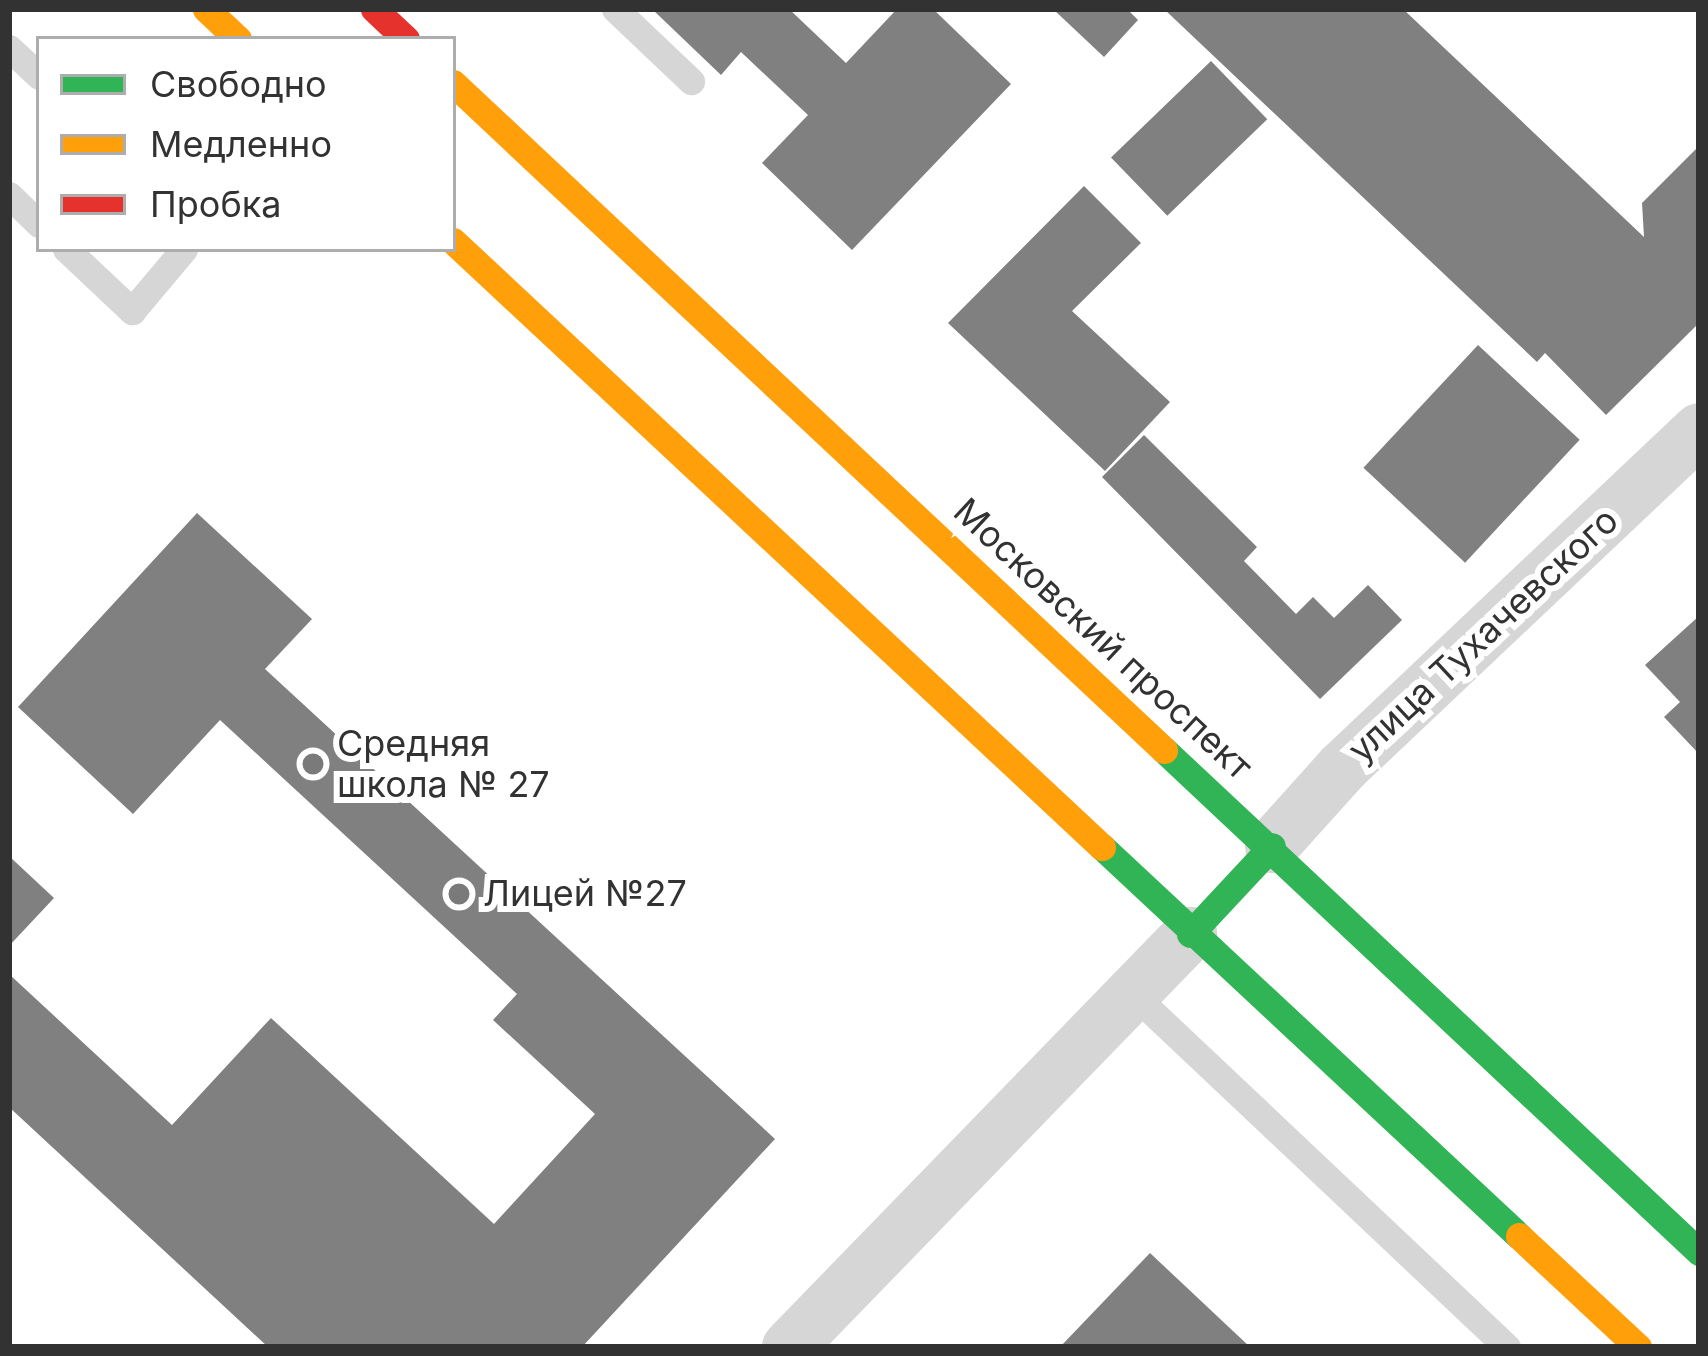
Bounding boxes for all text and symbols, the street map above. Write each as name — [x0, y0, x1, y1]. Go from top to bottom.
legend — [36, 36, 456, 252]
text: Свободно — [150, 62, 327, 106]
text: Медленно — [150, 122, 332, 166]
text: Пробка — [150, 182, 281, 226]
street label: Московский проспект — [945, 490, 1261, 788]
street label: улица Тухачевского — [1339, 499, 1627, 771]
place label: Средняя школа № 27 — [337, 721, 550, 806]
marker: Средняя школа № 27 — [300, 751, 326, 777]
place label: Лицей №27 — [483, 872, 687, 916]
marker: Лицей №27 — [446, 881, 472, 907]

